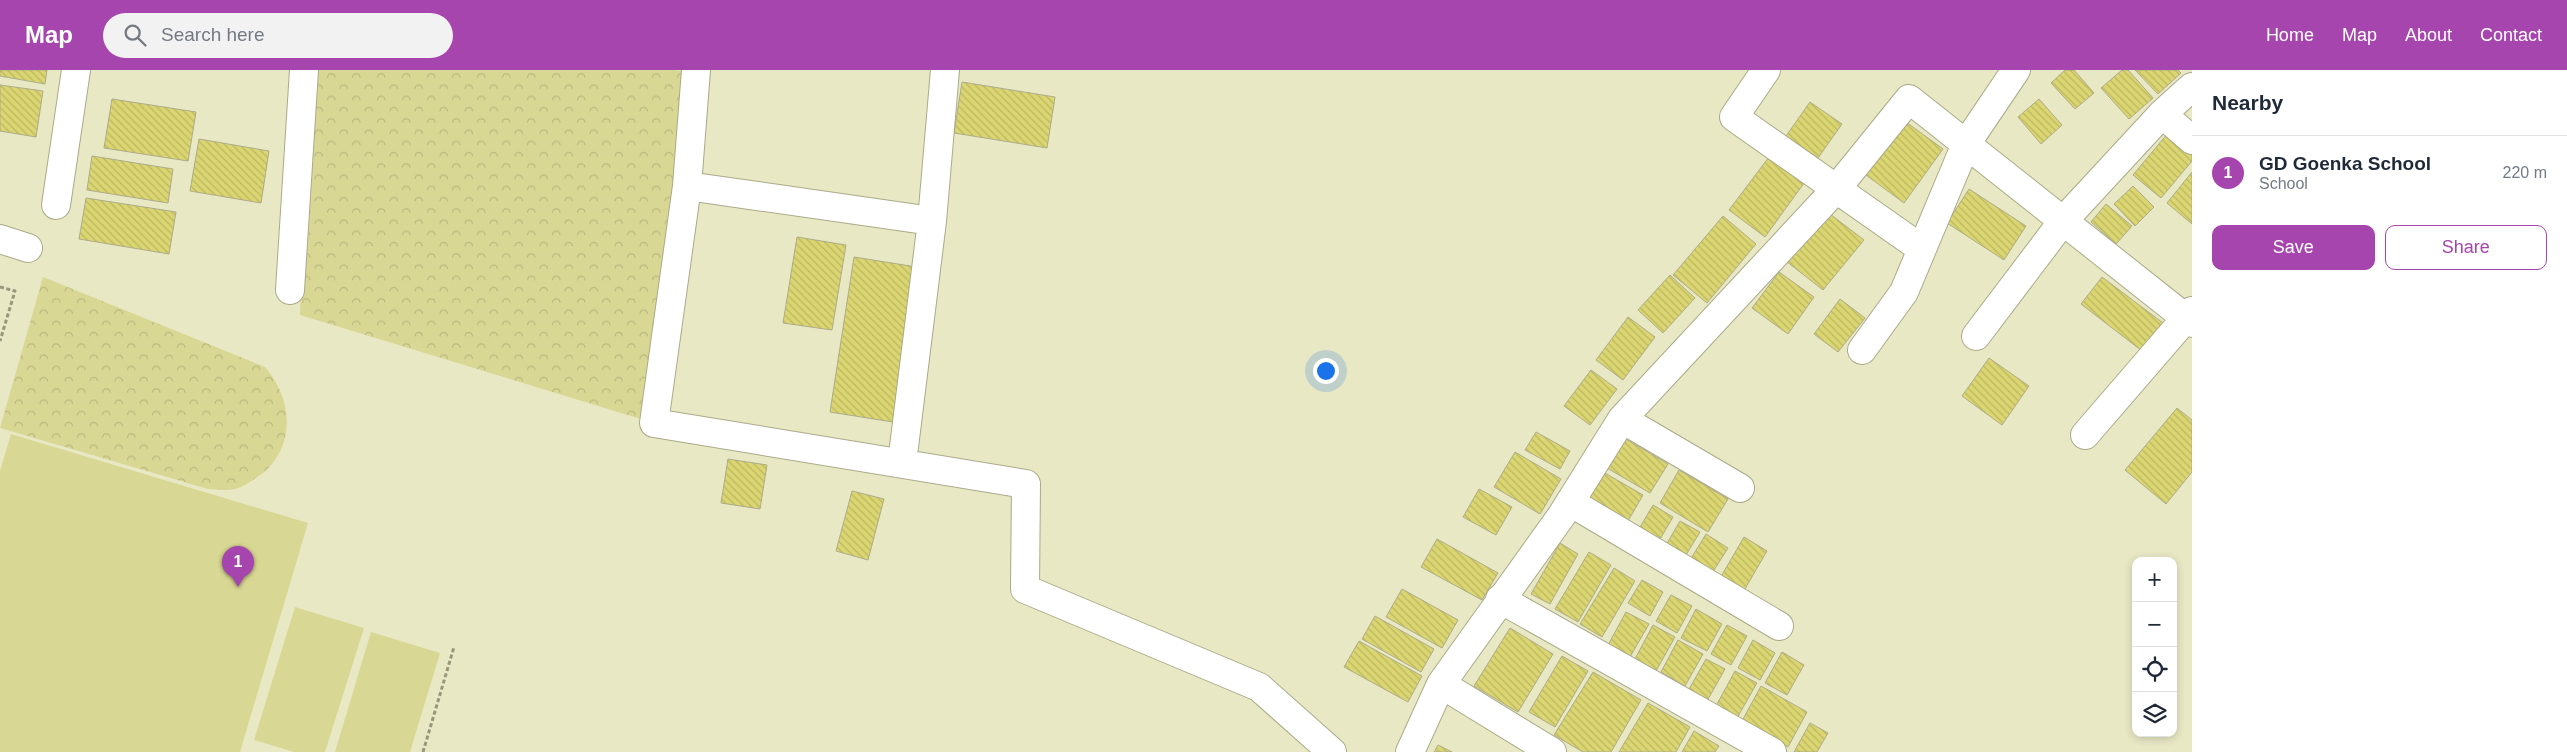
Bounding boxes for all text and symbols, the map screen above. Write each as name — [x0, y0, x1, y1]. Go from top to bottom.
search box — [103, 13, 453, 58]
text: Map — [25, 21, 73, 48]
icon: search — [121, 21, 149, 49]
text: Search here — [161, 24, 265, 45]
text: Home — [2266, 25, 2314, 45]
text: Map — [2342, 25, 2377, 45]
text: About — [2405, 25, 2452, 45]
text: Contact — [2480, 25, 2542, 45]
text: Nearby — [2212, 91, 2283, 114]
text: GD Goenka School — [2259, 153, 2431, 174]
text: 1 — [2224, 164, 2232, 181]
text: 220 m — [2503, 164, 2547, 181]
text: School — [2259, 175, 2308, 192]
button: Save — [2212, 225, 2375, 270]
button: Share — [2385, 225, 2547, 270]
your location — [1313, 358, 1339, 384]
pin: 1 — [222, 546, 254, 587]
map controls — [2132, 557, 2177, 737]
button: + — [2132, 557, 2177, 602]
button: − — [2132, 602, 2177, 647]
button: locate — [2132, 647, 2177, 692]
button: layers — [2132, 692, 2177, 737]

